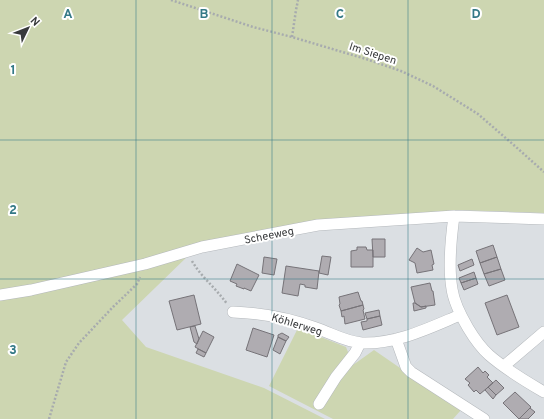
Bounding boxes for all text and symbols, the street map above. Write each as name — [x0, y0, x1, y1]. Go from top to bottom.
text: A — [63, 7, 73, 23]
text: B — [200, 7, 209, 23]
text: C — [336, 7, 344, 23]
text: D — [471, 7, 481, 23]
north arrow — [8, 8, 48, 48]
text: N — [27, 14, 42, 30]
street label: Im Siepen — [347, 40, 398, 68]
text: 1 — [10, 63, 16, 79]
text: 2 — [9, 203, 17, 219]
street label: Scheeweg — [243, 224, 295, 248]
street label: Köhlerweg — [270, 311, 324, 339]
text: 3 — [9, 343, 17, 359]

